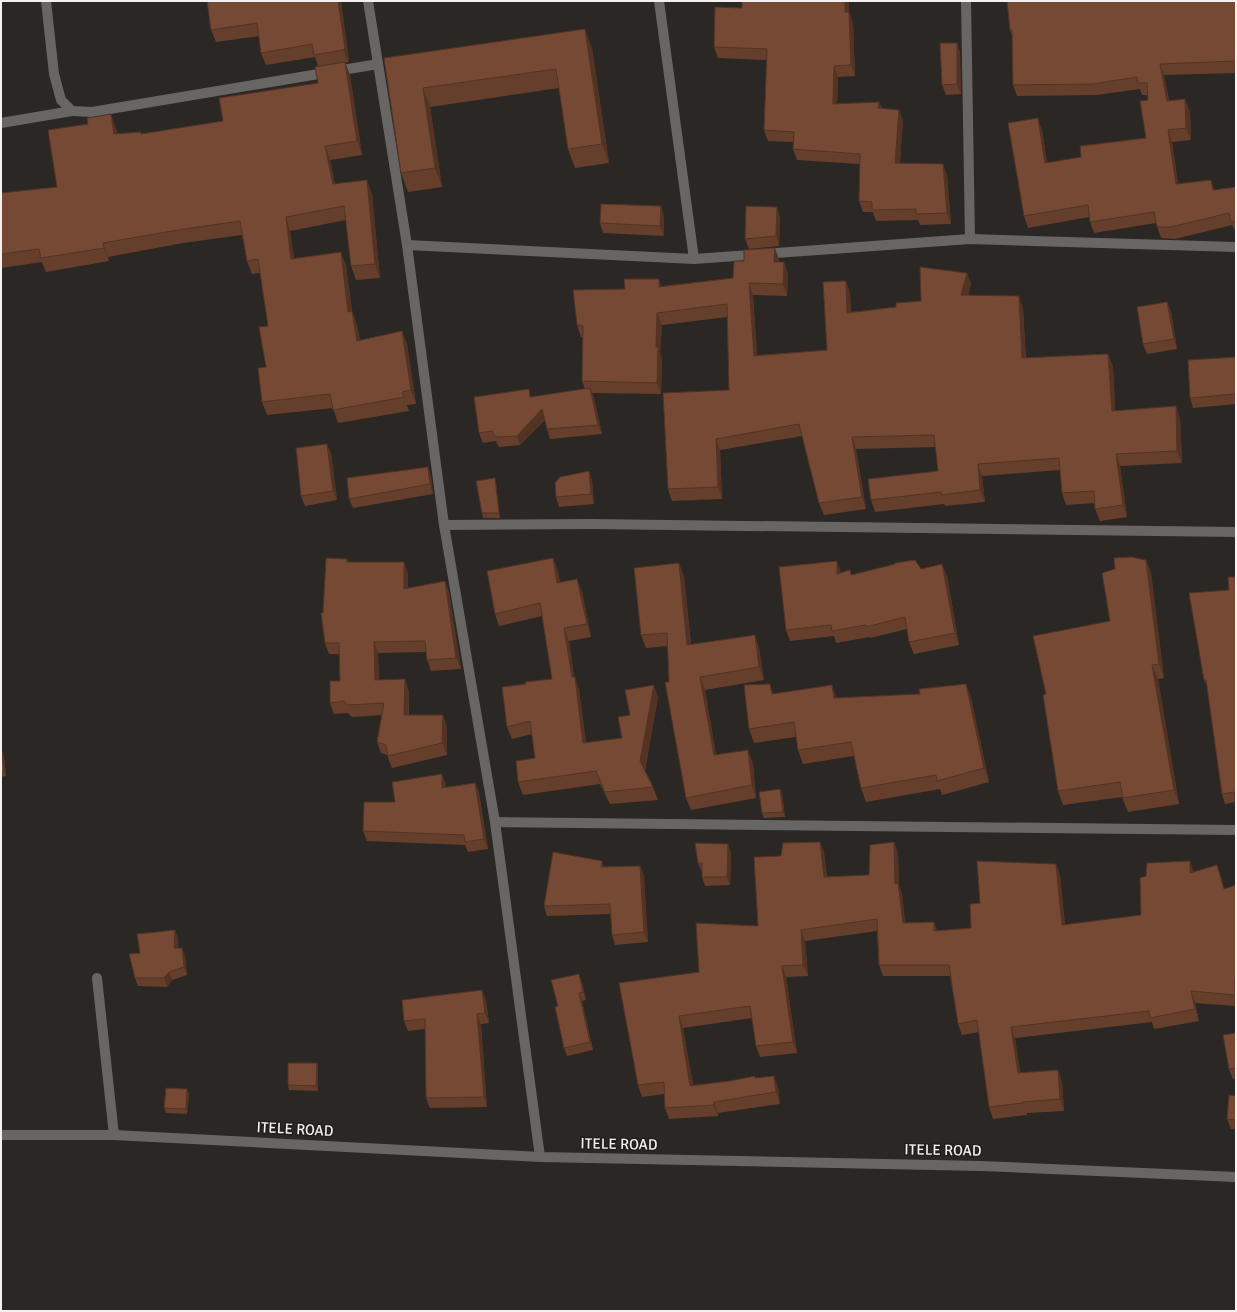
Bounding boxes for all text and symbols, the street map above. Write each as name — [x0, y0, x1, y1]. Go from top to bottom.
street label: ITELE ROAD — [256, 1118, 334, 1140]
street label: ITELE ROAD — [580, 1134, 658, 1154]
street label: ITELE ROAD — [904, 1140, 982, 1160]

